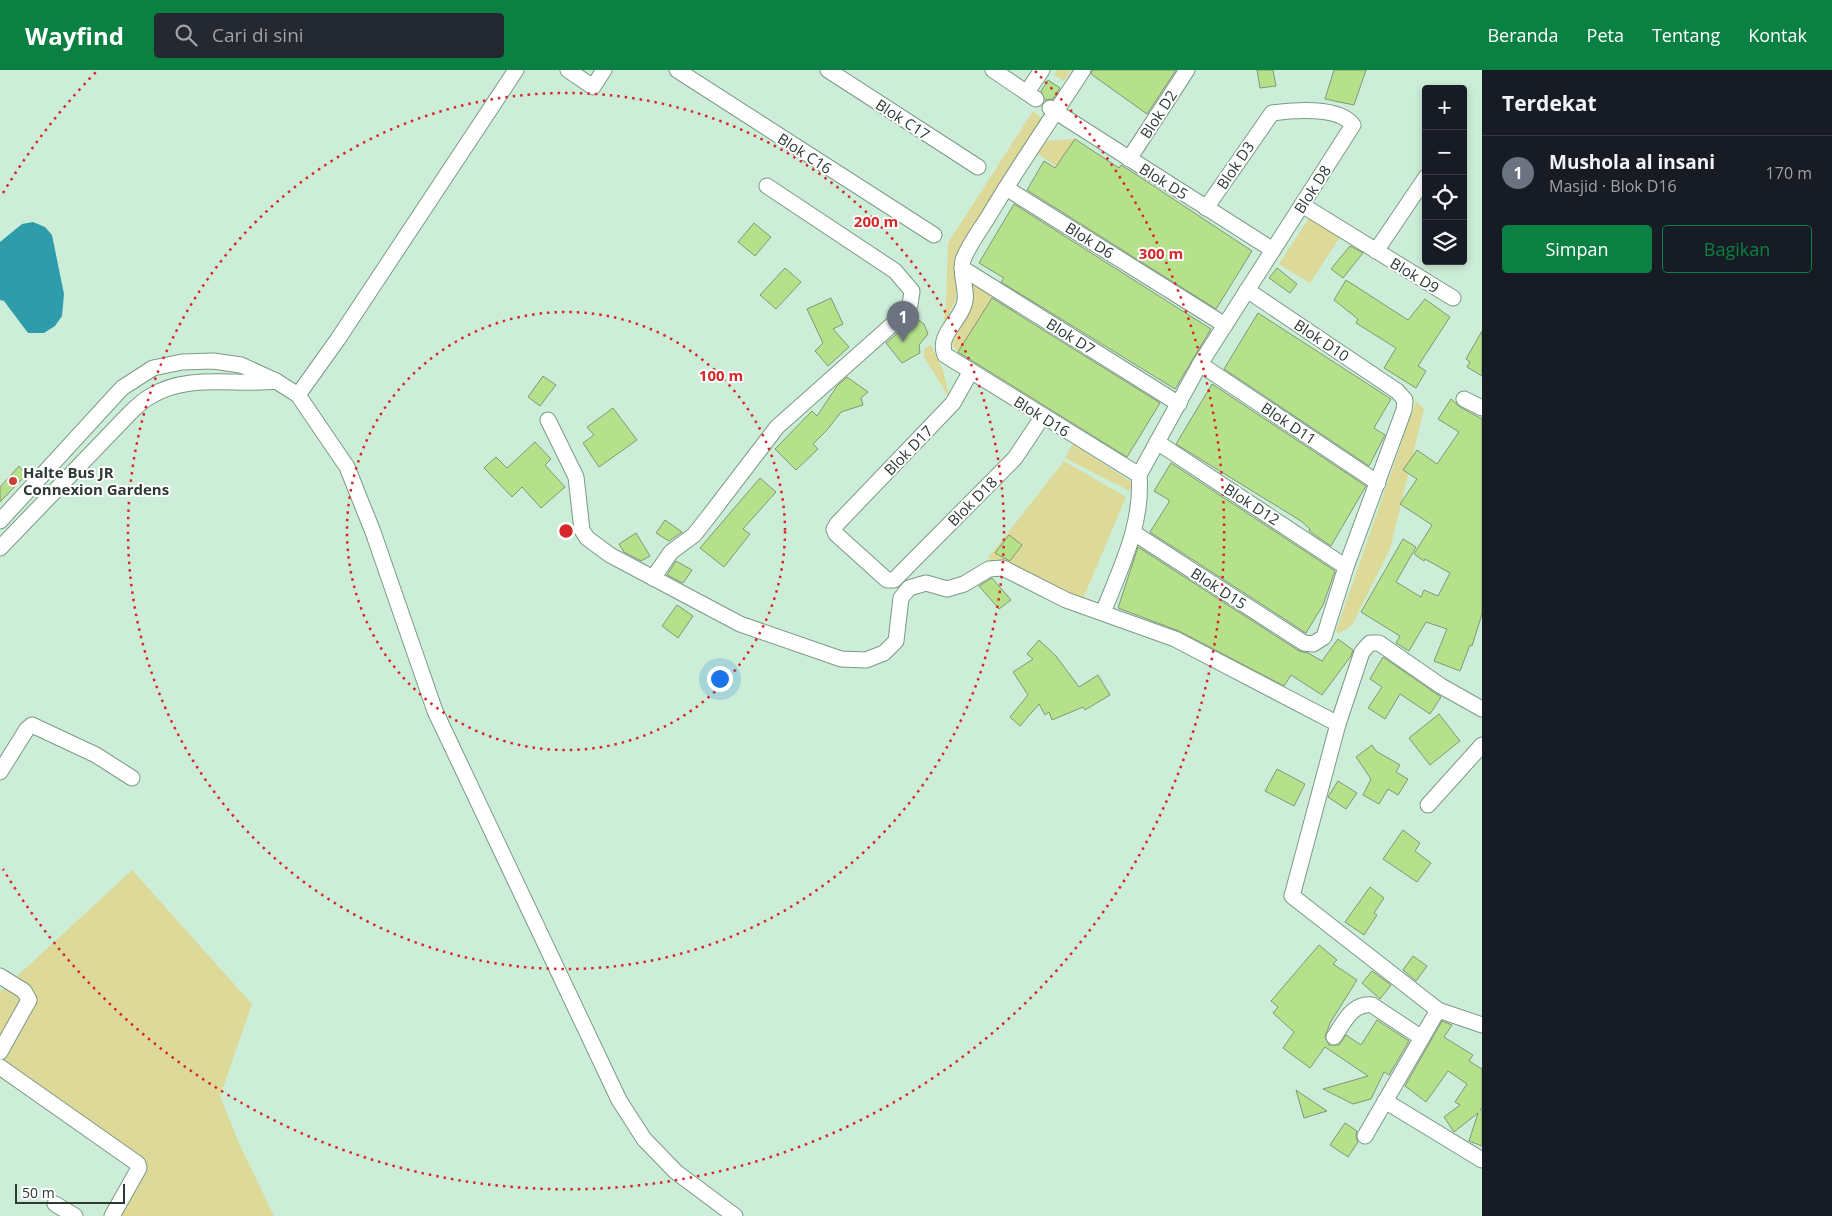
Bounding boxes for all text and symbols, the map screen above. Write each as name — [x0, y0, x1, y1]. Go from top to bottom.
search box — [154, 13, 504, 58]
text: Wayfind — [25, 19, 124, 52]
icon: search — [172, 21, 200, 49]
text: Cari di sini — [212, 22, 304, 48]
text: Beranda — [1487, 23, 1559, 47]
text: Peta — [1587, 23, 1624, 47]
text: Tentang — [1652, 23, 1720, 47]
text: Kontak — [1748, 23, 1807, 47]
map controls — [1422, 85, 1467, 265]
button: + — [1422, 85, 1467, 130]
street label: Blok D2 — [1135, 86, 1181, 142]
text: Terdekat — [1502, 89, 1597, 117]
street label: Blok C17 — [872, 94, 934, 144]
street label: Blok C16 — [774, 128, 836, 178]
button: − — [1422, 130, 1467, 175]
street label: Blok D3 — [1212, 137, 1258, 193]
text: Mushola al insani — [1549, 149, 1715, 175]
street label: Blok D5 — [1136, 158, 1192, 204]
street label: Blok D8 — [1289, 161, 1335, 217]
text: 1 — [1513, 162, 1523, 184]
text: 170 m — [1766, 162, 1812, 184]
button: locate — [1422, 175, 1467, 220]
text: Masjid · Blok D16 — [1549, 175, 1677, 197]
text: 200 m — [854, 211, 898, 231]
street label: Blok D6 — [1062, 217, 1118, 263]
button: layers — [1422, 220, 1467, 265]
button: Simpan — [1502, 225, 1652, 273]
button: Bagikan — [1662, 225, 1812, 273]
text: 300 m — [1139, 243, 1183, 263]
street label: Blok D9 — [1387, 253, 1443, 297]
pin: 1 — [887, 301, 919, 342]
street label: Blok D7 — [1043, 313, 1099, 359]
street label: Blok D10 — [1291, 314, 1353, 366]
text: 100 m — [699, 365, 743, 385]
street label: Blok D16 — [1010, 391, 1074, 441]
street label: Blok D11 — [1258, 397, 1320, 449]
street label: Blok D17 — [879, 421, 937, 479]
place label: Halte Bus JR Connexion Gardens — [23, 462, 169, 499]
street label: Blok D18 — [943, 472, 1001, 530]
marker: Halte Bus JR Connexion Gardens — [7, 475, 19, 487]
street label: Blok D12 — [1220, 479, 1284, 529]
centre of rings — [557, 522, 575, 540]
street label: Blok D15 — [1187, 563, 1251, 613]
your location — [707, 666, 733, 692]
scale bar — [15, 1181, 125, 1204]
text: 50 m — [22, 1183, 55, 1202]

